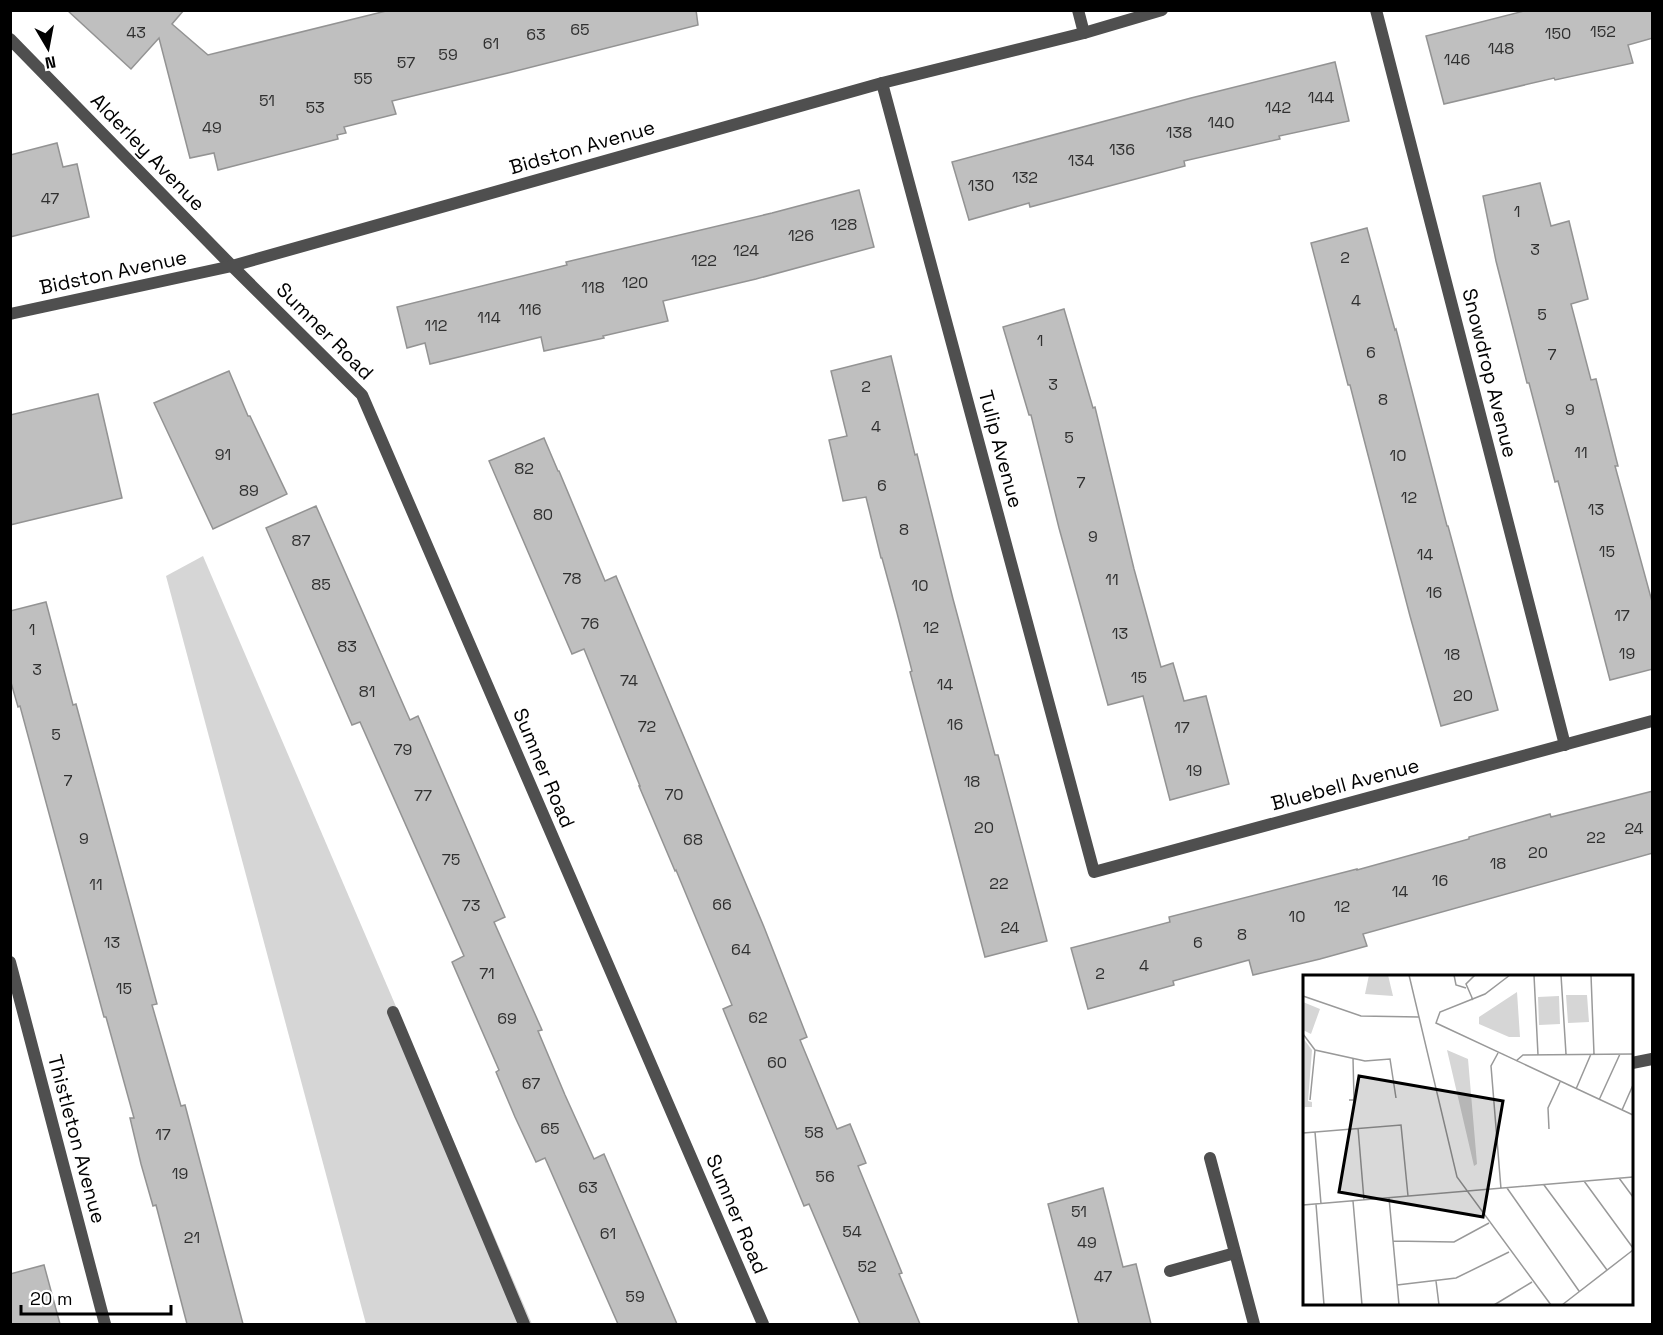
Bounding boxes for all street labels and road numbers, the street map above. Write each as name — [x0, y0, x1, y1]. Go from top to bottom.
street label: Alderley Avenue — [85, 87, 211, 217]
street label: Bidston Avenue — [506, 114, 658, 180]
street label: Bidston Avenue — [37, 244, 189, 300]
street label: Sumner Road — [271, 277, 379, 385]
street label: Snowdrop Avenue — [1456, 286, 1524, 460]
street label: Tulip Avenue — [973, 387, 1029, 511]
street label: Sumner Road — [507, 704, 581, 832]
street label: Bluebell Avenue — [1268, 752, 1422, 816]
street label: Thistleton Avenue — [42, 1052, 112, 1226]
street label: Sumner Road — [700, 1150, 774, 1278]

